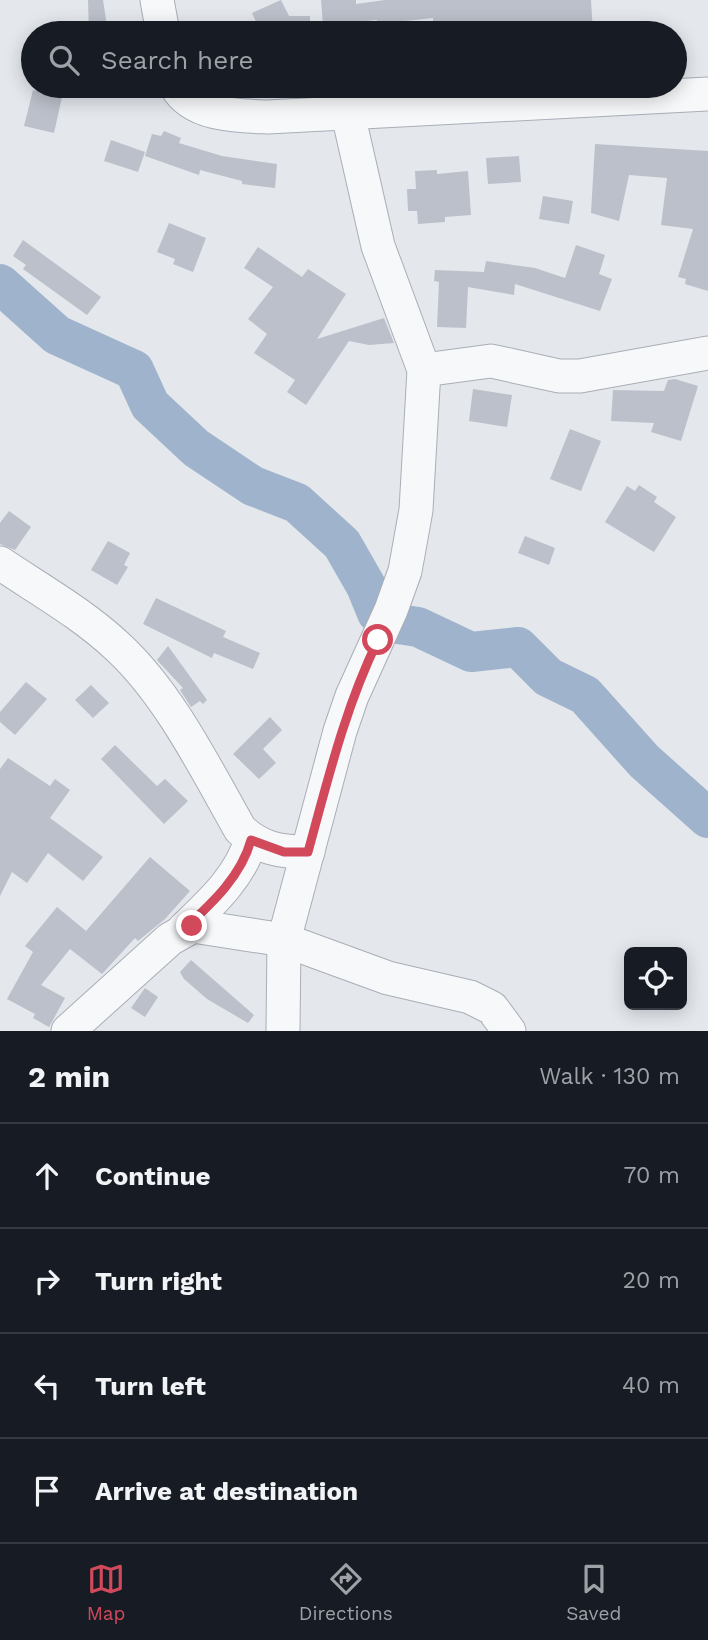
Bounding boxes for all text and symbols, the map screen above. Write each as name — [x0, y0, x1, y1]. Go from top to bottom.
search box — [21, 21, 687, 98]
icon: search — [45, 41, 83, 79]
text: Search here — [101, 45, 253, 75]
route start — [362, 624, 393, 655]
route end — [176, 910, 207, 941]
map controls — [624, 947, 687, 1010]
button: locate — [624, 947, 687, 1010]
text: 2 min — [28, 1059, 110, 1094]
text: Walk · 130 m — [539, 1063, 680, 1090]
icon: ahead — [28, 1157, 66, 1195]
text: Continue — [95, 1161, 211, 1191]
text: 70 m — [623, 1162, 680, 1189]
icon: right — [28, 1262, 66, 1300]
text: Turn right — [95, 1266, 222, 1296]
text: 20 m — [623, 1267, 680, 1294]
icon: left — [28, 1367, 66, 1405]
text: Turn left — [95, 1371, 206, 1401]
text: 40 m — [622, 1372, 680, 1399]
icon: arrive — [28, 1472, 66, 1510]
text: Arrive at destination — [95, 1476, 358, 1506]
tab: Map — [87, 1560, 125, 1625]
tab: Directions — [299, 1560, 393, 1625]
tab: Saved — [566, 1560, 621, 1625]

